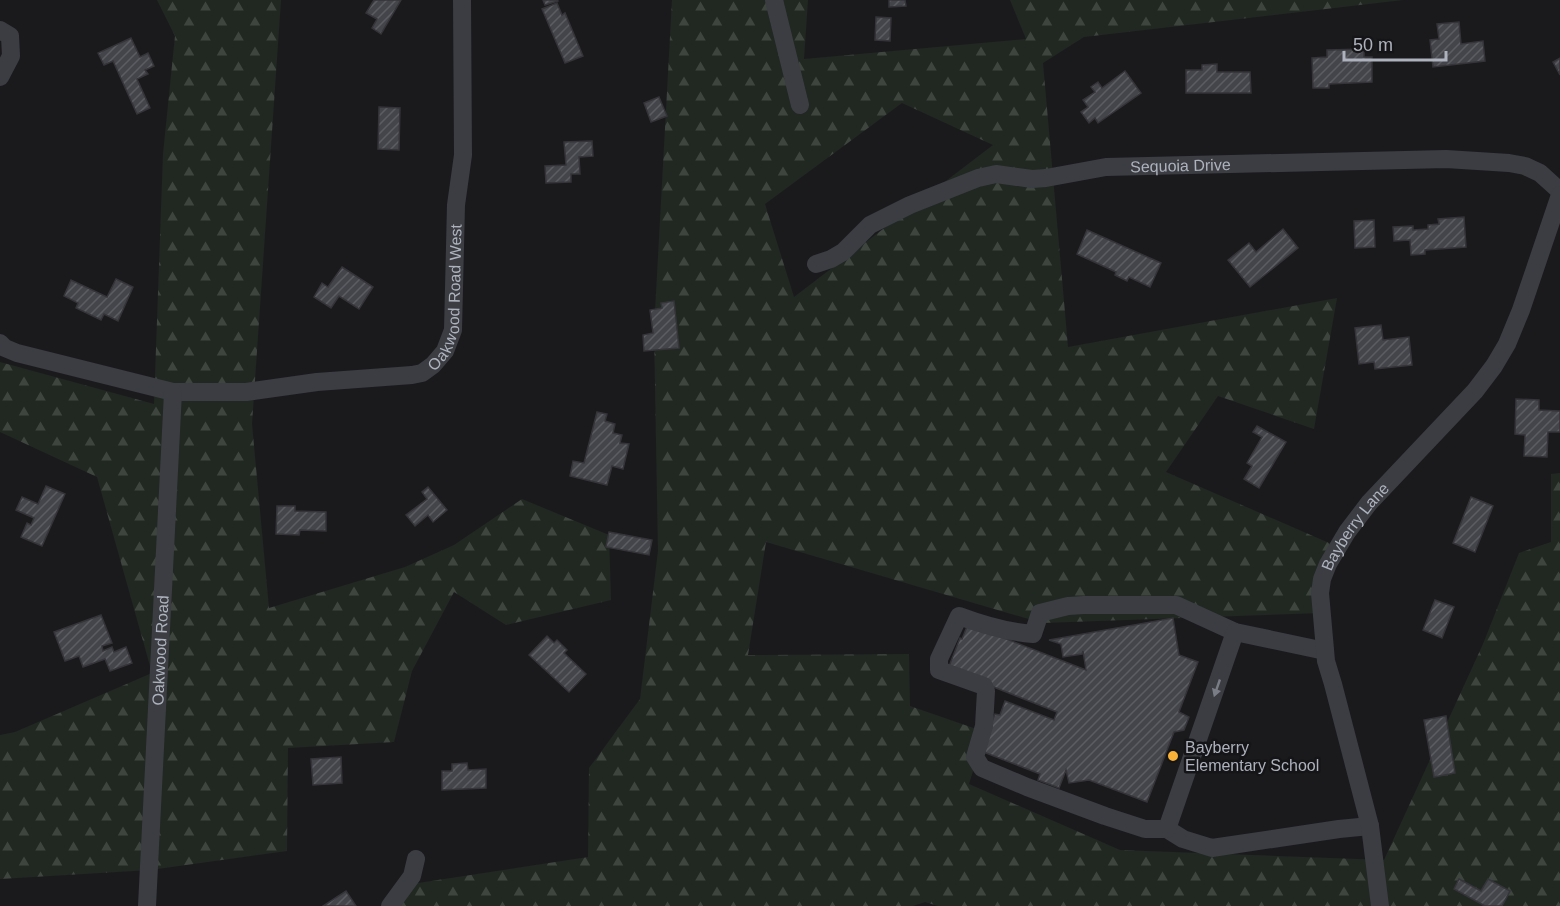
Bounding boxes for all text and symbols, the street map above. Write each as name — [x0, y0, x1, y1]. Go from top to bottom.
scale bar — [1344, 24, 1446, 62]
text: 50 m — [1353, 35, 1393, 55]
street label: Sequoia Drive — [1130, 156, 1231, 175]
street label: Oakwood Road West — [424, 223, 465, 374]
street label: Bayberry Lane — [1318, 480, 1392, 573]
street label: Oakwood Road — [149, 595, 172, 706]
one-way arrow — [1212, 679, 1221, 697]
place label: Bayberry Elementary School — [1185, 739, 1319, 774]
marker: Bayberry Elementary School — [1166, 749, 1180, 763]

